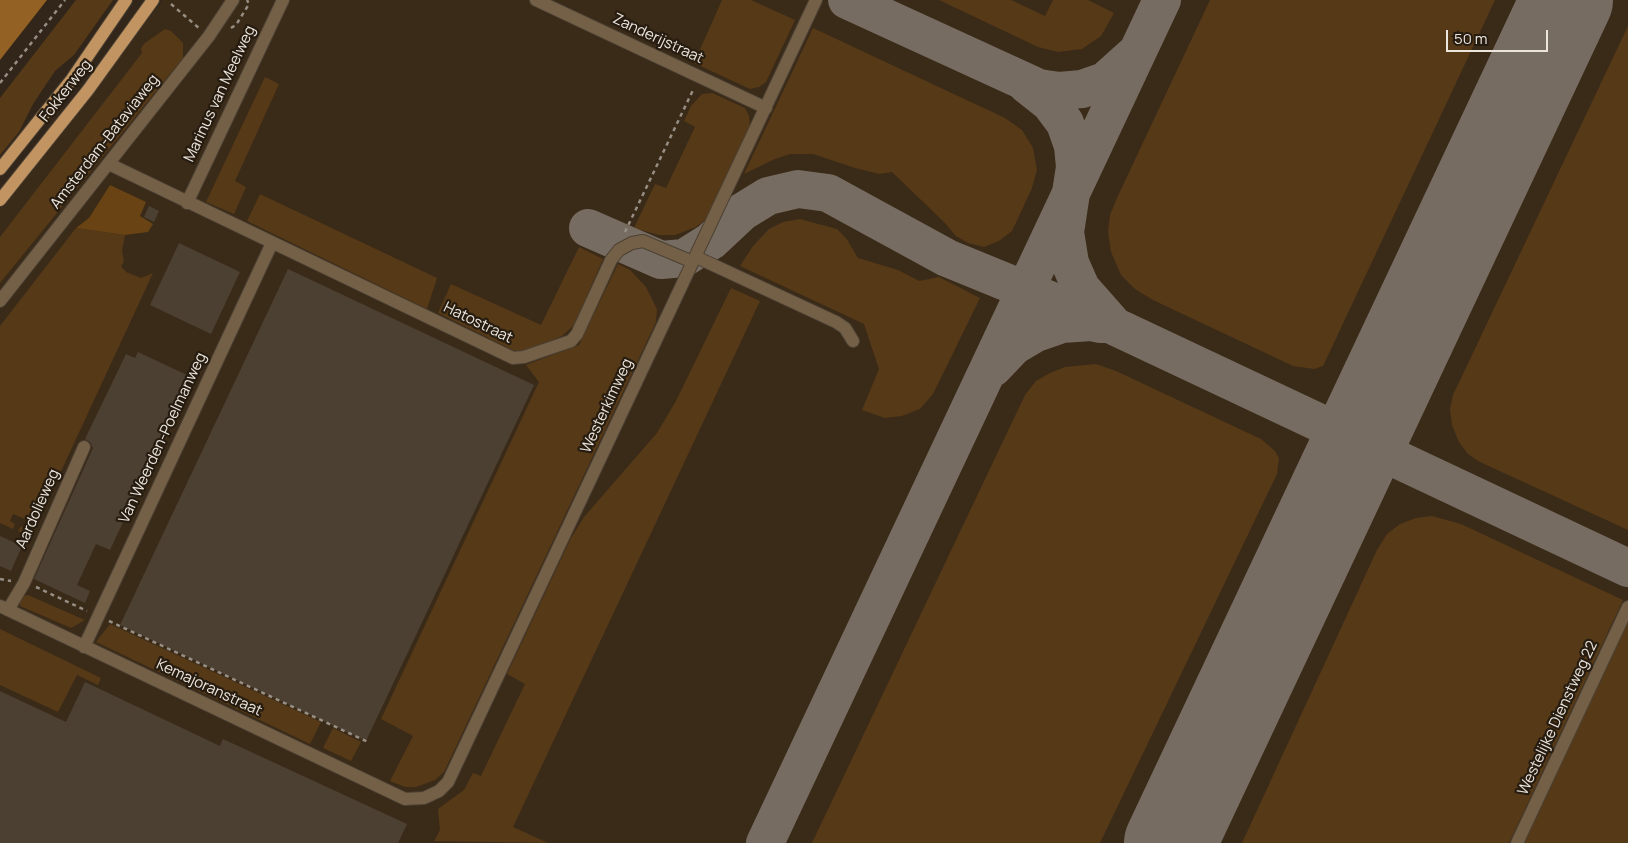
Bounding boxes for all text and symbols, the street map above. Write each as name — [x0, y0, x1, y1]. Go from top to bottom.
street label: Zanderijstraat — [610, 10, 706, 68]
scale bar — [1448, 20, 1550, 52]
street label: Marinus van Meelweg — [180, 23, 260, 165]
text: 50 m — [1454, 28, 1488, 49]
street label: Fokkerweg — [36, 56, 96, 126]
street label: Amsterdam-Bataviaweg — [47, 71, 163, 213]
street label: Hatostraat — [440, 299, 516, 347]
street label: Van Weerden-Poelmanweg — [116, 350, 210, 526]
street label: Westerkimweg — [577, 356, 637, 456]
street label: Aardolieweg — [12, 466, 64, 552]
street label: Westelijke Dienstweg 22 — [1514, 638, 1602, 798]
street label: Kemajoranstraat — [153, 656, 265, 720]

